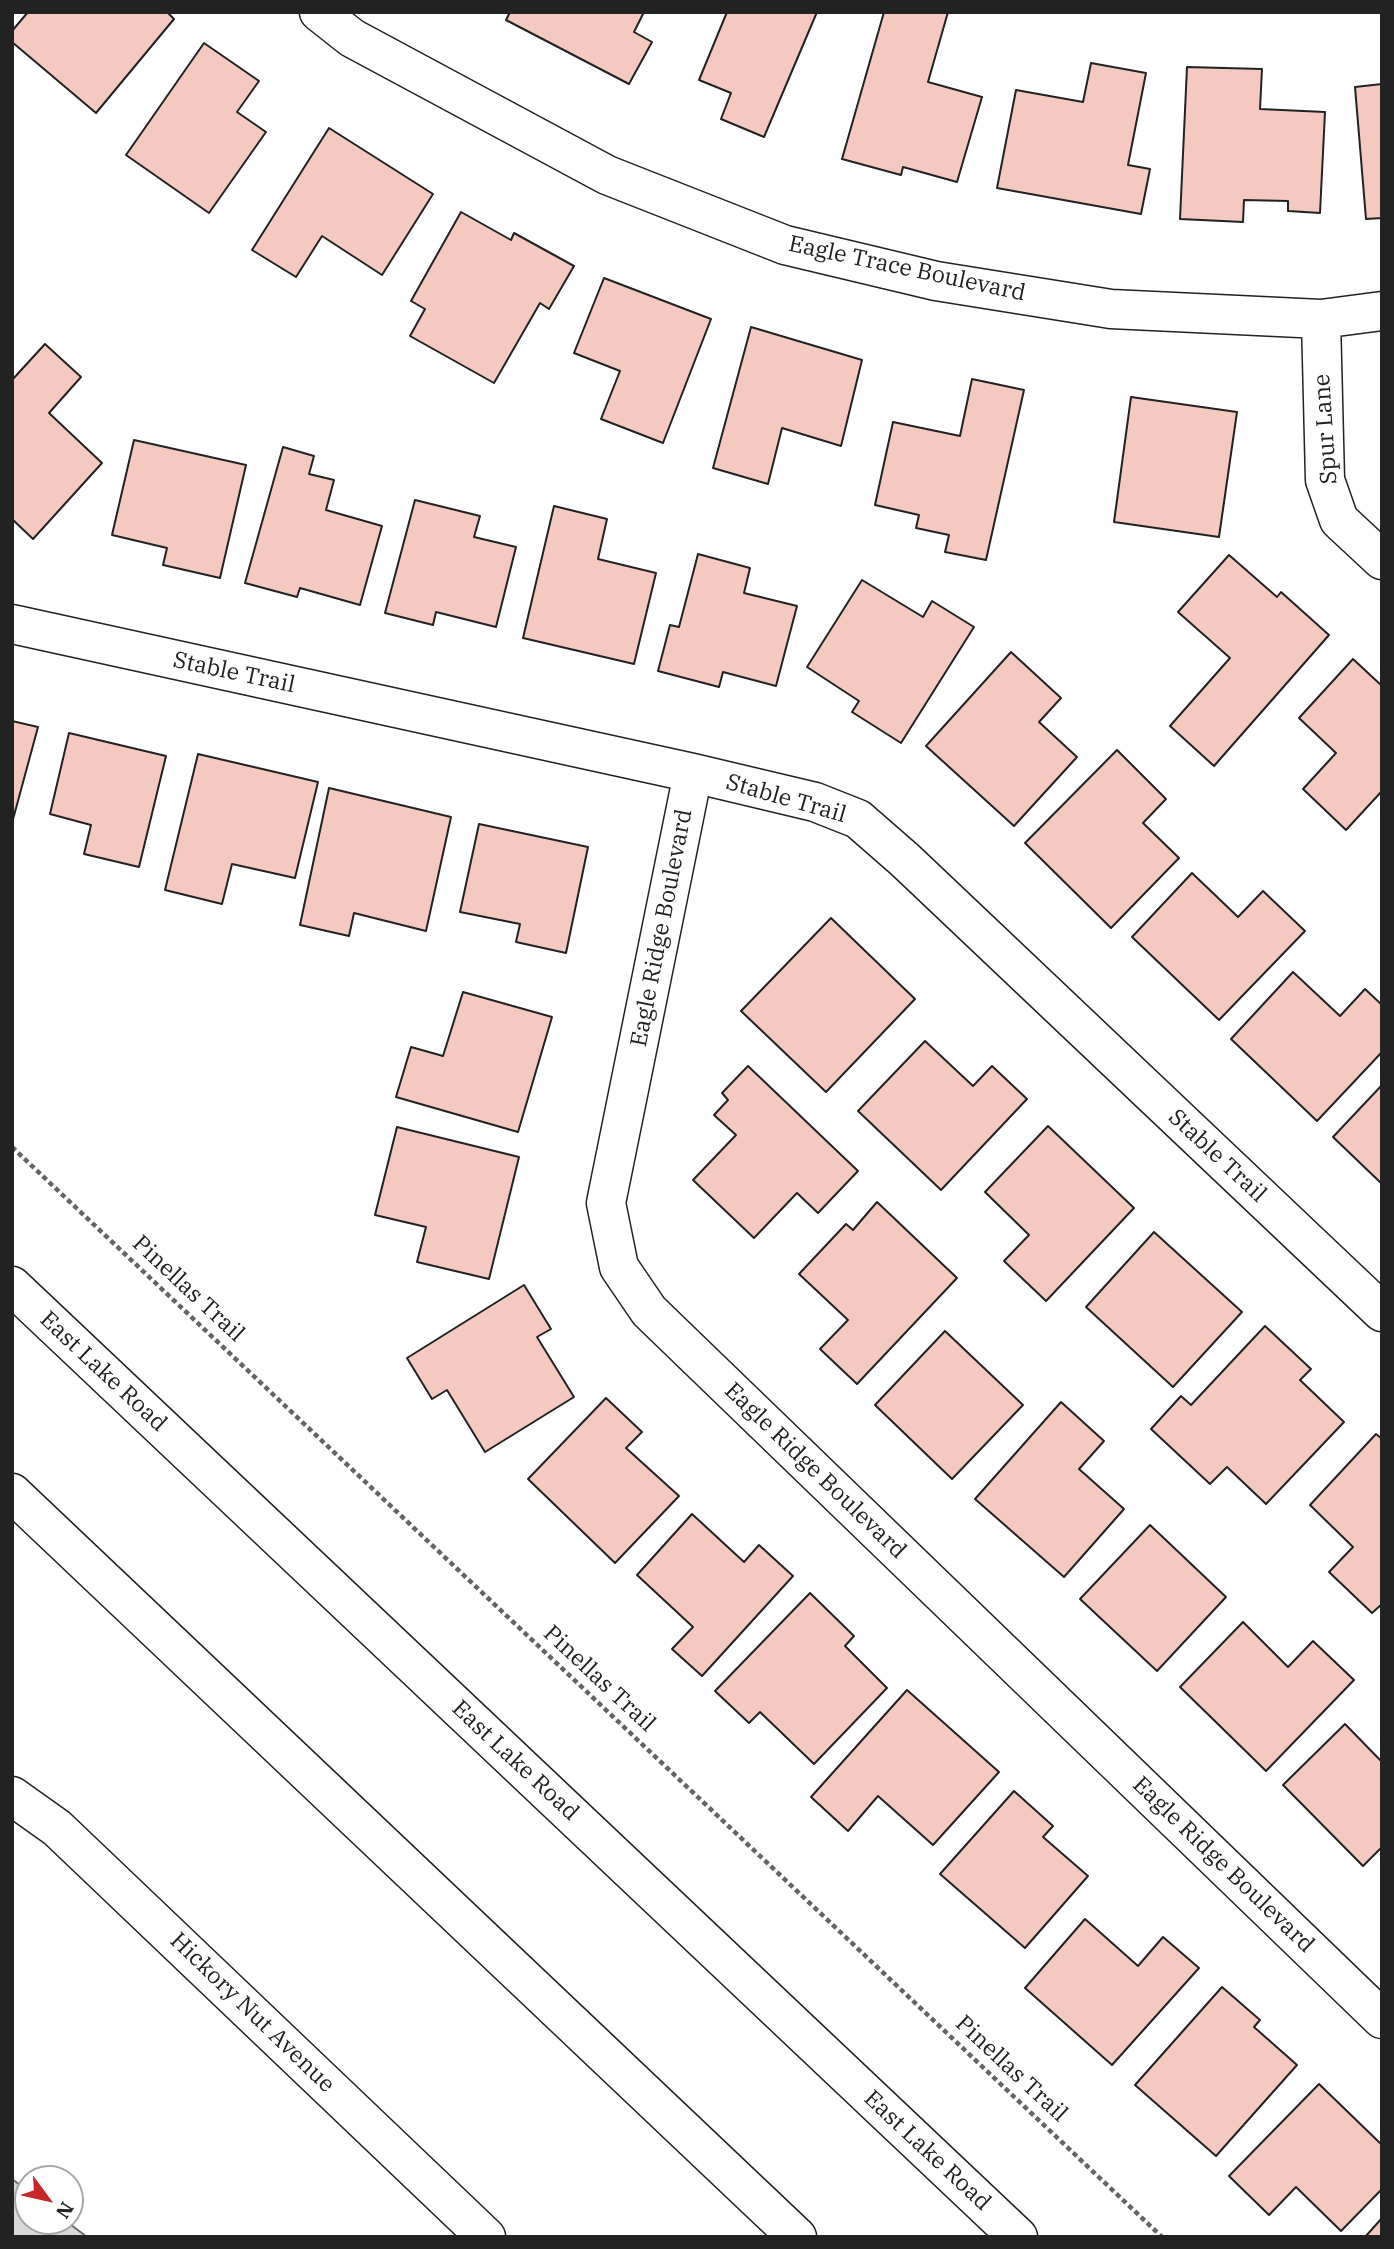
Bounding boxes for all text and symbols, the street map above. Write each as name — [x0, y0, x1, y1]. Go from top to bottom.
street label: Eagle Trace Boulevard — [786, 230, 1028, 308]
street label: Spur Lane — [1308, 373, 1344, 485]
street label: Stable Trail — [171, 647, 297, 699]
street label: Stable Trail — [723, 769, 849, 829]
street label: Eagle Ridge Boulevard — [625, 807, 699, 1049]
street label: Stable Trail — [1162, 1104, 1272, 1208]
street label: Pinellas Trail — [126, 1230, 250, 1348]
street label: East Lake Road — [34, 1306, 172, 1438]
street label: Eagle Ridge Boulevard — [719, 1377, 911, 1565]
street label: Pinellas Trail — [537, 1620, 661, 1738]
street label: East Lake Road — [446, 1695, 584, 1827]
street label: Eagle Ridge Boulevard — [1127, 1771, 1319, 1959]
street label: Hickory Nut Avenue — [164, 1927, 340, 2099]
street label: Pinellas Trail — [949, 2010, 1073, 2128]
street label: East Lake Road — [858, 2085, 996, 2217]
north arrow — [14, 2165, 84, 2235]
text: N — [51, 2198, 79, 2223]

